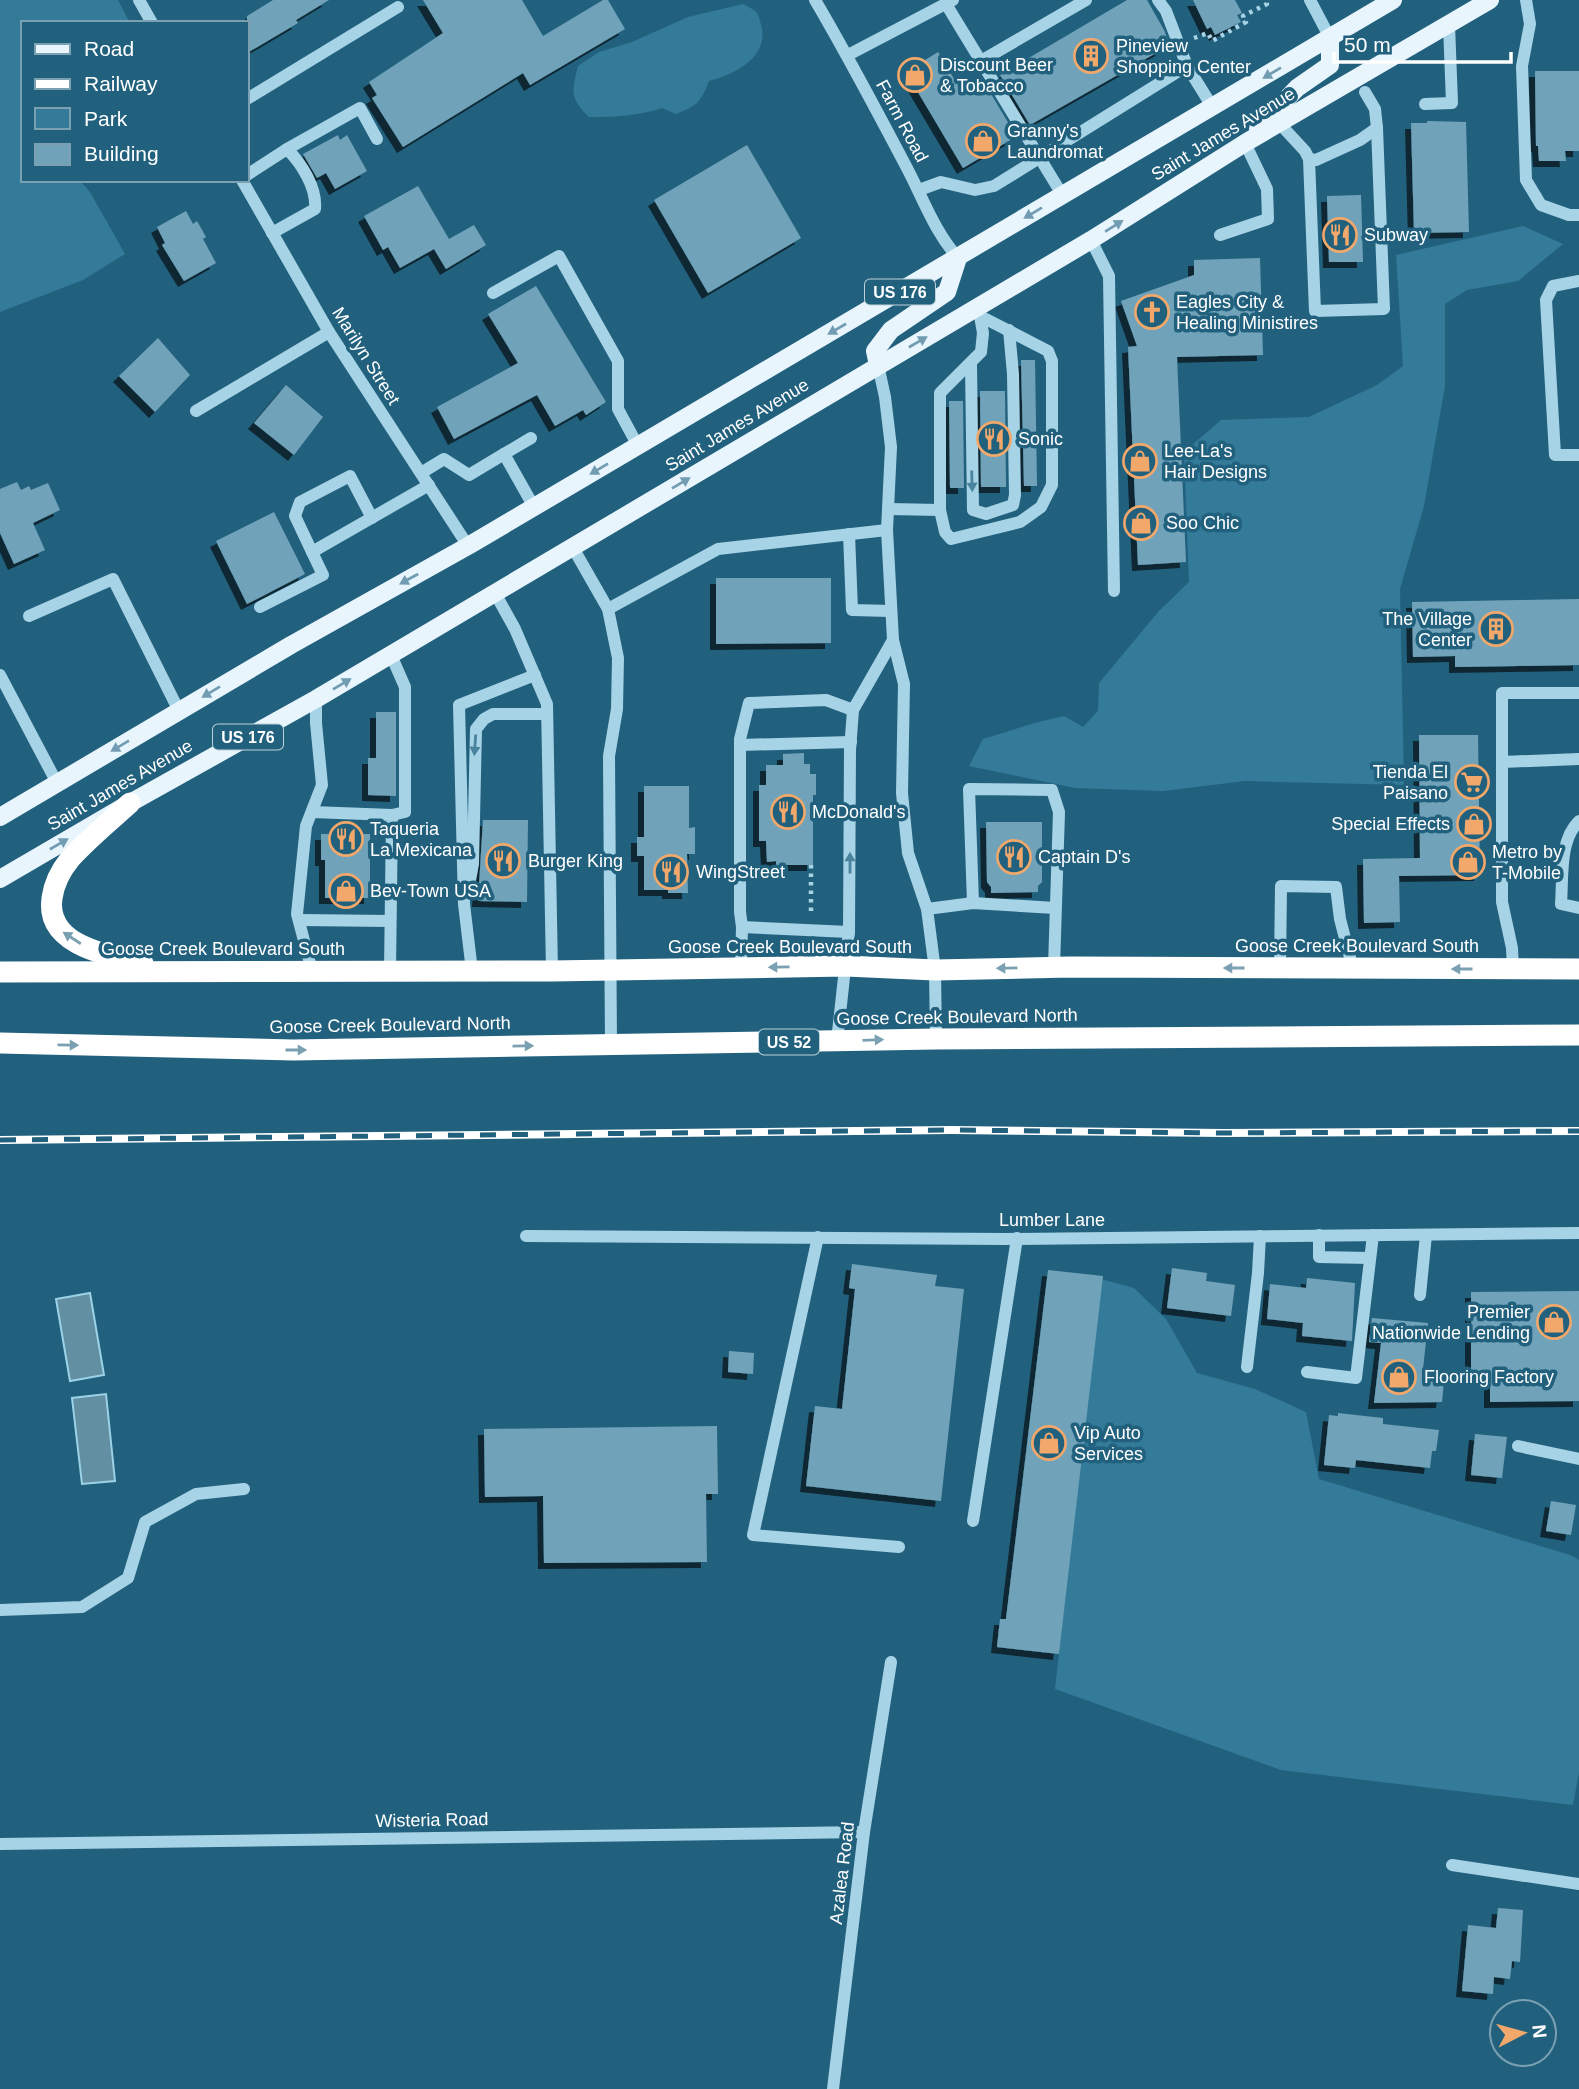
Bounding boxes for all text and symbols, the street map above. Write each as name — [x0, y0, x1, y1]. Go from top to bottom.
legend — [21, 21, 248, 182]
scale bar — [1334, 21, 1511, 65]
text: 50 m — [1344, 33, 1391, 56]
place label: Pineview Shopping Center — [1116, 36, 1251, 77]
text: Road — [84, 37, 134, 60]
building icon: Pineview Shopping Center — [1072, 37, 1110, 75]
place label: Discount Beer & Tobacco — [940, 55, 1053, 96]
shop icon: Discount Beer & Tobacco — [896, 56, 934, 94]
one-way arrow — [1262, 67, 1281, 79]
text: Railway — [84, 72, 158, 95]
street label: Farm Road — [872, 77, 932, 165]
street label: Saint James Avenue — [1148, 83, 1298, 185]
text: Park — [84, 107, 128, 130]
place label: Granny's Laundromat — [1007, 121, 1103, 162]
shop icon: Granny's Laundromat — [964, 122, 1002, 160]
text: Building — [84, 142, 159, 165]
one-way arrow — [1024, 207, 1043, 220]
restaurant icon: Subway — [1321, 216, 1359, 254]
one-way arrow — [1104, 219, 1123, 232]
place label: Subway — [1364, 225, 1428, 245]
road number: US 176 — [865, 280, 935, 304]
place label: Eagles City & Healing Ministires — [1176, 292, 1318, 333]
church icon: Eagles City & Healing Ministires — [1133, 293, 1171, 331]
street label: Marilyn Street — [328, 304, 404, 408]
one-way arrow — [828, 323, 847, 335]
one-way arrow — [908, 336, 928, 348]
street label: Saint James Avenue — [662, 374, 812, 476]
restaurant icon: Sonic — [975, 420, 1013, 458]
place label: Sonic — [1018, 429, 1063, 449]
place label: Lee-La's Hair Designs — [1164, 441, 1267, 482]
shop icon: Lee-La's Hair Designs — [1121, 442, 1159, 480]
one-way arrow — [589, 463, 608, 475]
one-way arrow — [967, 471, 978, 493]
one-way arrow — [671, 477, 690, 490]
shop icon: Soo Chic — [1122, 504, 1160, 542]
place label: Soo Chic — [1166, 513, 1239, 533]
one-way arrow — [399, 573, 419, 585]
place label: The Village Center — [1382, 609, 1472, 650]
building icon: The Village Center — [1477, 610, 1515, 648]
one-way arrow — [333, 677, 352, 690]
one-way arrow — [202, 686, 221, 698]
road number: US 176 — [213, 724, 283, 750]
one-way arrow — [470, 734, 481, 756]
street label: Saint James Avenue — [44, 735, 196, 835]
one-way arrow — [111, 740, 130, 752]
place label: Tienda El Paisano — [1373, 762, 1448, 803]
supermarket icon: Tienda El Paisano — [1453, 763, 1491, 801]
restaurant icon: McDonald's — [769, 793, 807, 831]
place label: McDonald's — [812, 802, 905, 822]
shop icon: Special Effects — [1455, 805, 1493, 843]
place label: Special Effects — [1331, 814, 1450, 834]
place label: Taqueria La Mexicana — [370, 819, 473, 860]
restaurant icon: Taqueria La Mexicana — [327, 820, 365, 858]
one-way arrow — [49, 838, 68, 850]
restaurant icon: Captain D's — [995, 838, 1033, 876]
restaurant icon: Burger King — [484, 842, 522, 880]
place label: Metro by T-Mobile — [1492, 842, 1562, 883]
shop icon: Metro by T-Mobile — [1449, 843, 1487, 881]
place label: Captain D's — [1038, 847, 1130, 867]
place label: Burger King — [528, 851, 623, 871]
one-way arrow — [844, 852, 856, 874]
restaurant icon: WingStreet — [652, 853, 690, 891]
place label: WingStreet — [696, 862, 785, 882]
shop icon: Bev-Town USA — [327, 872, 365, 910]
place label: Bev-Town USA — [370, 881, 491, 901]
one-way arrow — [63, 931, 81, 945]
street label: Goose Creek Boulevard South — [1235, 936, 1479, 956]
street label: Goose Creek Boulevard South — [668, 937, 912, 957]
street label: Goose Creek Boulevard South — [101, 939, 345, 959]
one-way arrow — [768, 961, 790, 973]
one-way arrow — [996, 962, 1018, 974]
one-way arrow — [1223, 962, 1245, 974]
one-way arrow — [1451, 963, 1473, 975]
street label: Goose Creek Boulevard North — [836, 1005, 1078, 1029]
street label: Goose Creek Boulevard North — [269, 1013, 511, 1037]
road number: US 52 — [759, 1030, 819, 1054]
one-way arrow — [862, 1035, 884, 1046]
one-way arrow — [57, 1039, 79, 1051]
one-way arrow — [512, 1041, 534, 1052]
one-way arrow — [285, 1044, 307, 1056]
street label: Lumber Lane — [999, 1210, 1105, 1230]
place label: Premier Nationwide Lending — [1372, 1302, 1530, 1343]
shop icon: Premier Nationwide Lending — [1535, 1303, 1573, 1341]
shop icon: Flooring Factory — [1380, 1358, 1418, 1396]
place label: Flooring Factory — [1424, 1367, 1554, 1387]
place label: Vip Auto Services — [1074, 1423, 1143, 1464]
shop icon: Vip Auto Services — [1030, 1424, 1068, 1462]
street label: Wisteria Road — [375, 1809, 489, 1831]
street label: Azalea Road — [826, 1821, 858, 1925]
north arrow — [1488, 1998, 1558, 2068]
text: N — [1528, 2023, 1551, 2039]

